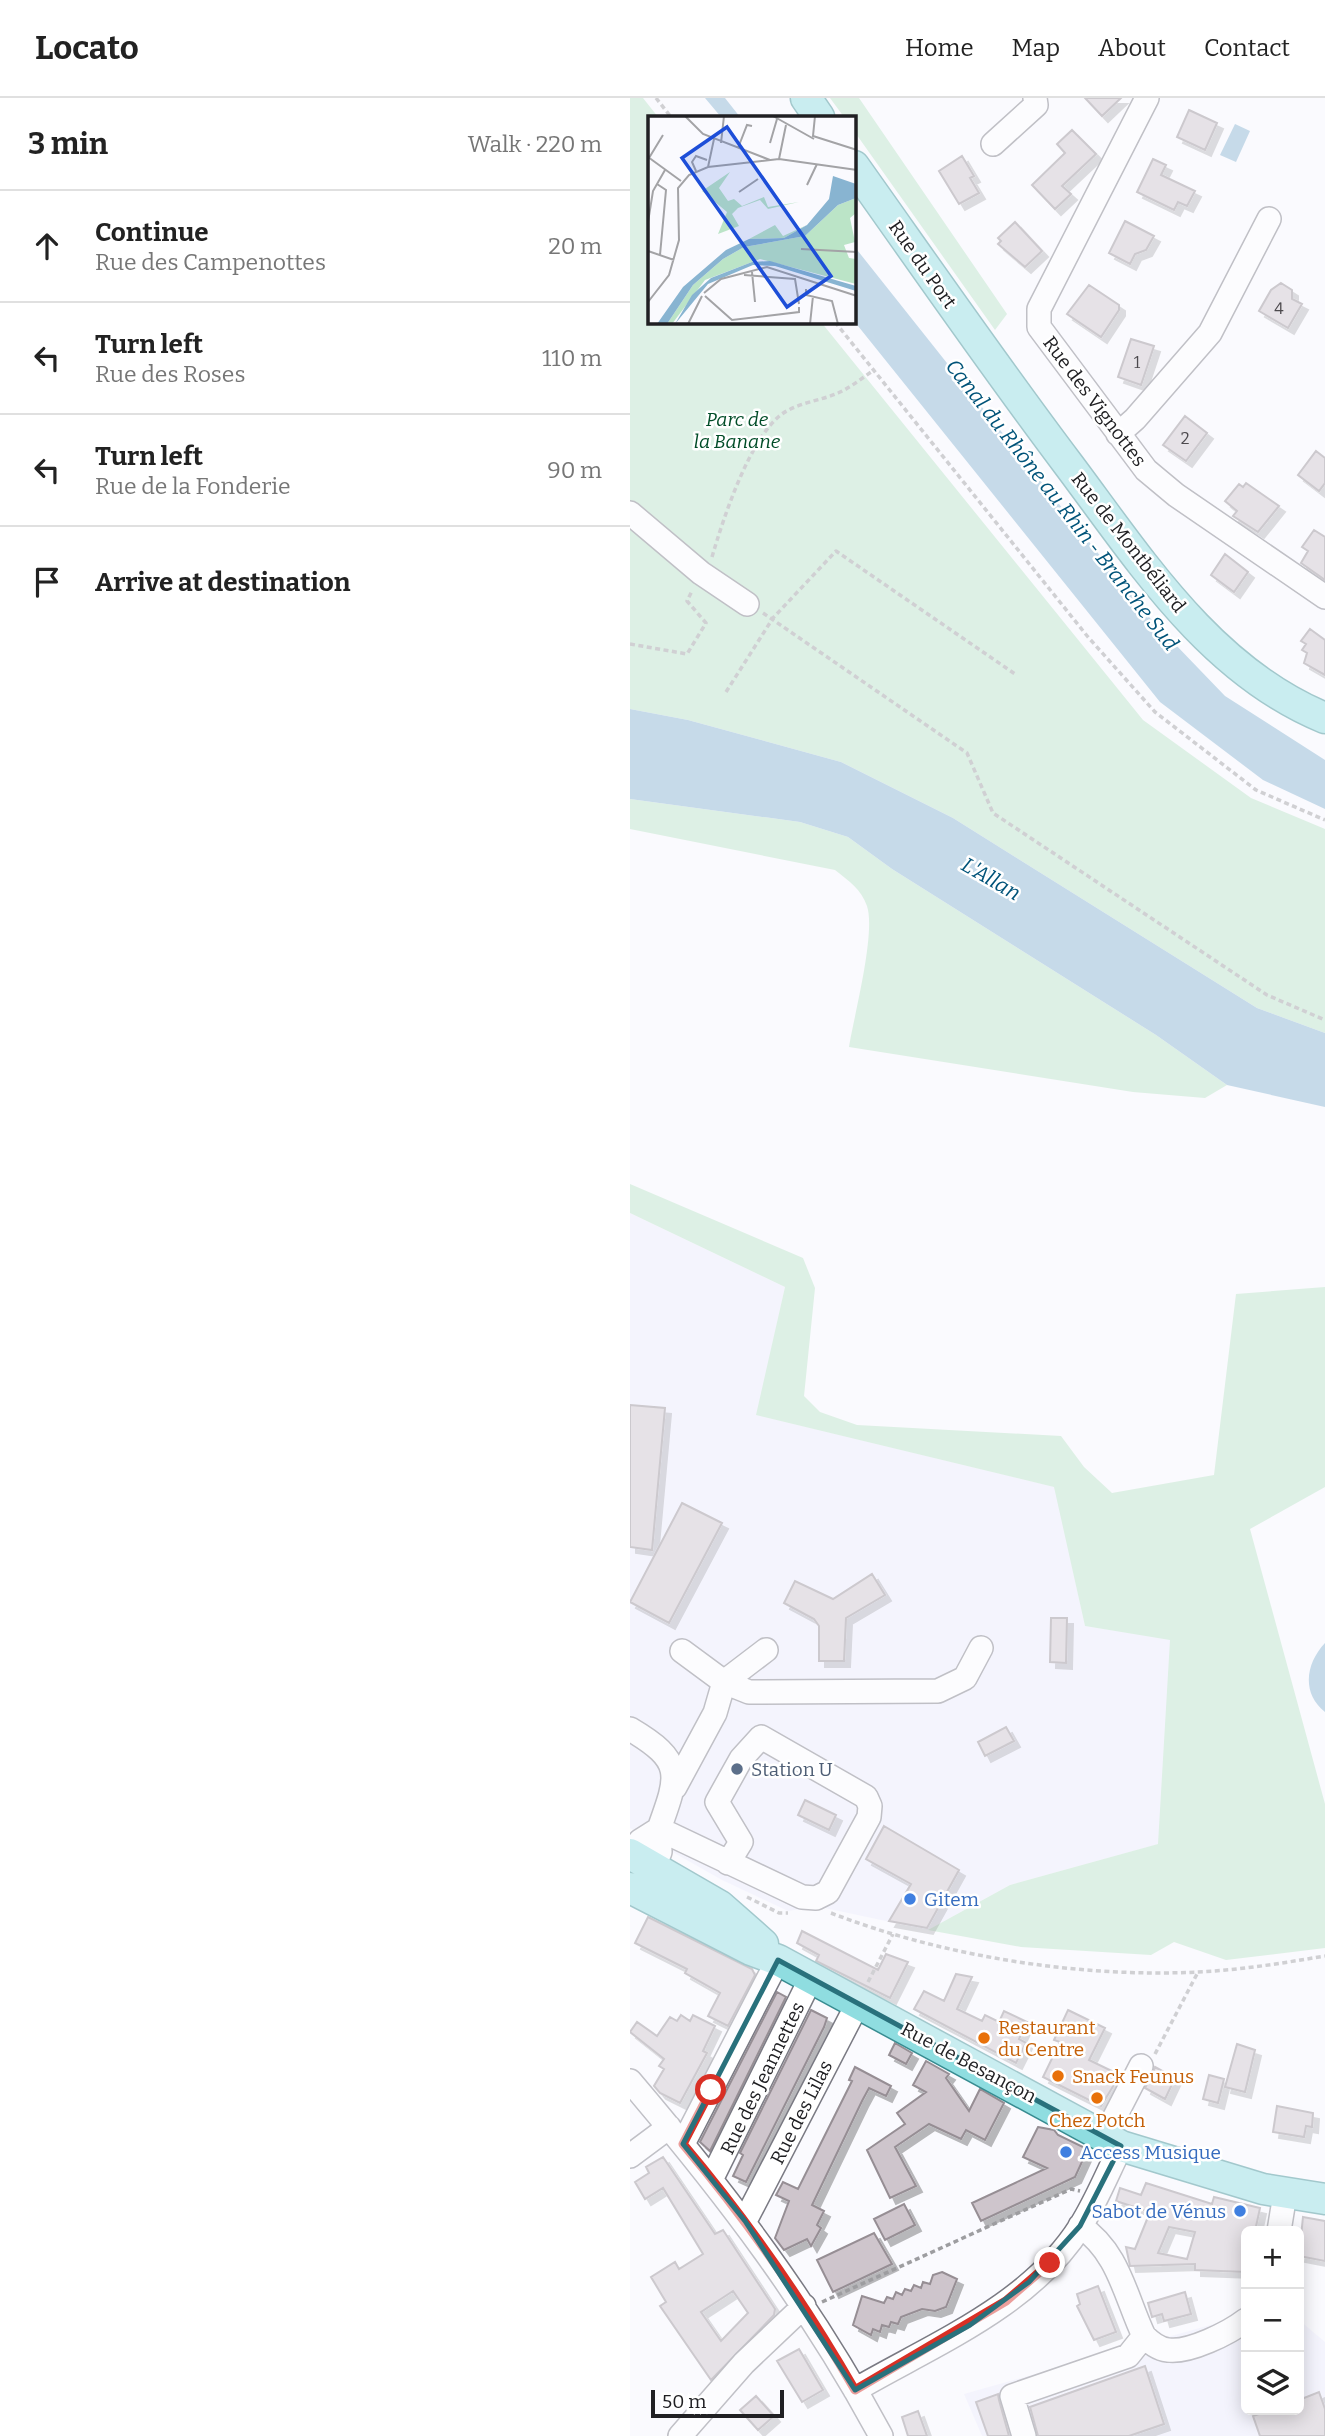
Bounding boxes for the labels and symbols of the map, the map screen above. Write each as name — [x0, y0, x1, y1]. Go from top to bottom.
inset map — [648, 116, 856, 324]
street label: Rue du Port — [884, 216, 961, 313]
house number: 4 — [1274, 299, 1284, 318]
street label: Rue des Vignottes — [1038, 332, 1151, 471]
house number: 1 — [1134, 353, 1141, 372]
water label: Canal du Rhône au Rhin - Branche Sud — [940, 354, 1184, 656]
park label: Parc de la Banane — [694, 408, 781, 453]
house number: 2 — [1181, 429, 1189, 448]
street label: Rue de Montbéliard — [1067, 468, 1191, 617]
water label: L'Allan — [957, 852, 1025, 906]
place label: Station U — [751, 1758, 833, 1781]
marker: Station U — [729, 1761, 745, 1777]
place label: Gitem — [924, 1888, 979, 1911]
marker: Gitem — [902, 1891, 918, 1907]
street label: Rue des Jeannettes — [716, 1998, 809, 2158]
place label: Restaurant du Centre — [998, 2016, 1096, 2061]
street label: Rue de Besançon — [897, 2017, 1040, 2108]
marker: Restaurant du Centre — [976, 2030, 992, 2046]
street label: Rue des Lilas — [765, 2057, 837, 2168]
place label: Snack Feunus — [1072, 2065, 1194, 2088]
marker: Snack Feunus — [1050, 2068, 1066, 2084]
route start — [695, 2074, 726, 2105]
marker: Chez Potch — [1089, 2090, 1105, 2106]
place label: Chez Potch — [1049, 2109, 1145, 2132]
place label: Access Musique — [1080, 2141, 1221, 2164]
marker: Access Musique — [1058, 2144, 1074, 2160]
place label: Sabot de Vénus — [1092, 2200, 1226, 2223]
marker: Sabot de Vénus — [1232, 2203, 1248, 2219]
route end — [1034, 2247, 1065, 2278]
scale bar — [651, 2387, 784, 2419]

